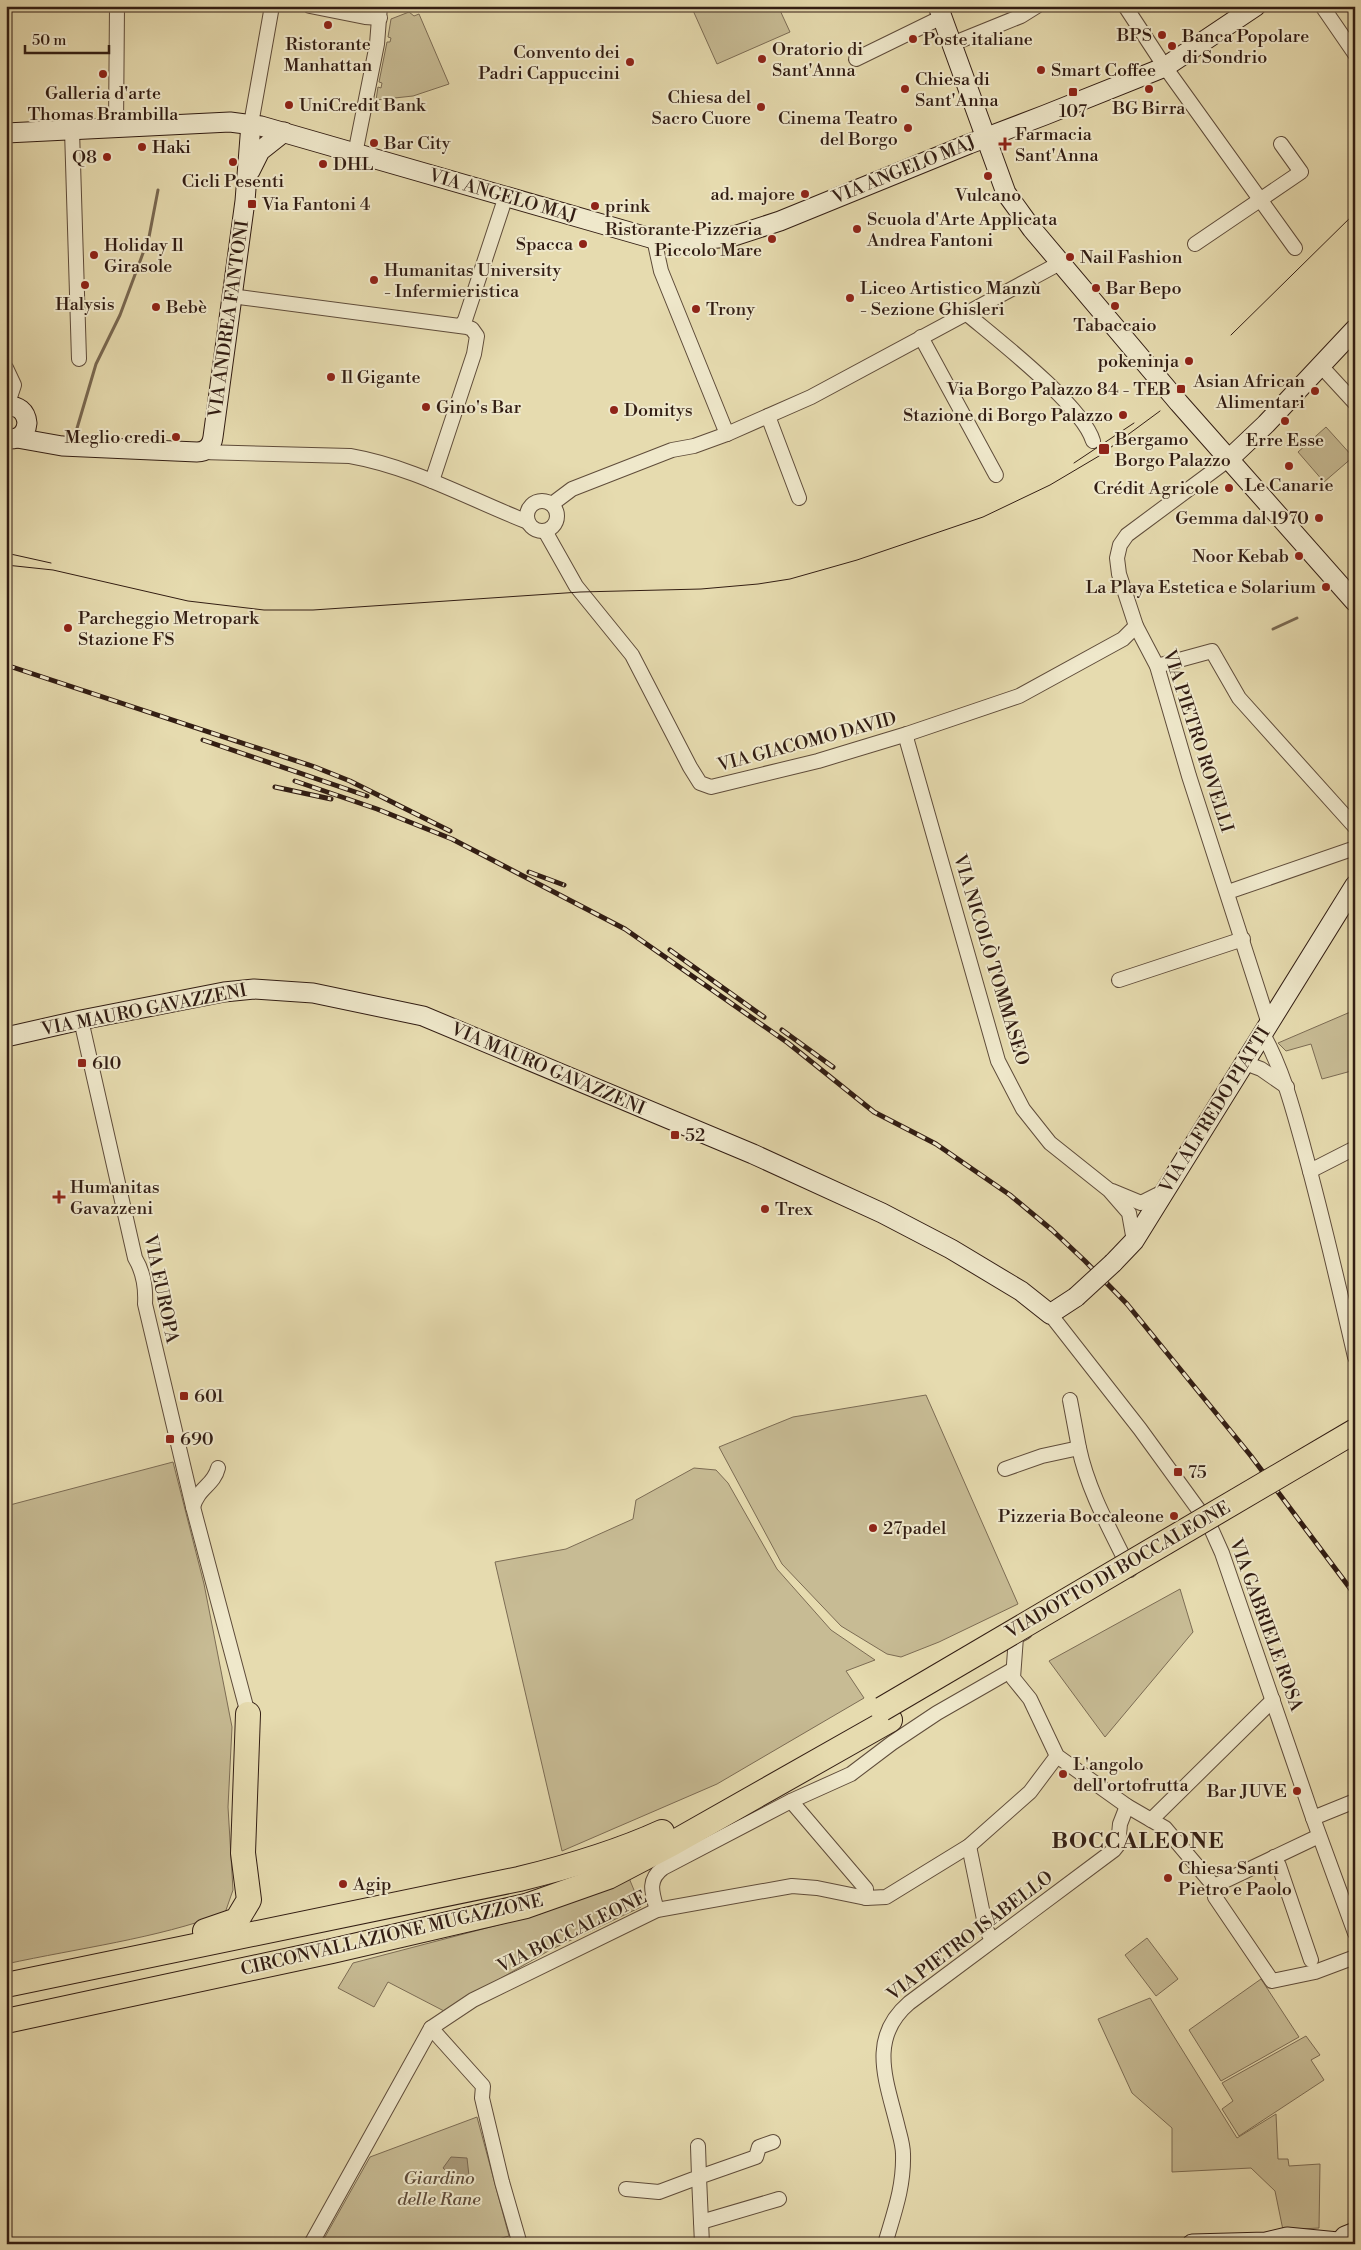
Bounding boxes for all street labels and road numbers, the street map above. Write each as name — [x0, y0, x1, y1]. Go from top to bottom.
street label: VIA ANGELO MAJ — [828, 131, 979, 210]
street label: VIA ANGELO MAJ — [425, 164, 580, 228]
street label: VIA ANDREA FANTONI — [204, 219, 254, 420]
street label: VIA PIETRO ROVELLI — [1157, 646, 1238, 836]
street label: VIA GIACOMO DAVID — [714, 707, 899, 777]
street label: VIA NICOLÒ TOMMASEO — [948, 851, 1034, 1068]
street label: VIA MAURO GAVAZZENI — [38, 979, 249, 1041]
street label: VIA MAURO GAVAZZENI — [447, 1017, 649, 1120]
street label: VIA ALFREDO PIATTI — [1154, 1022, 1276, 1198]
street label: VIA EUROPA — [138, 1232, 184, 1346]
street label: VIADOTTO DI BOCCALEONE — [1001, 1496, 1234, 1644]
street label: VIA GABRIELE ROSA — [1224, 1535, 1308, 1715]
street label: VIA PIETRO ISABELLO — [882, 1866, 1058, 2007]
street label: VIA BOCCALEONE — [493, 1886, 651, 1979]
street label: CIRCONVALLAZIONE MUGAZZONE — [238, 1889, 546, 1981]

